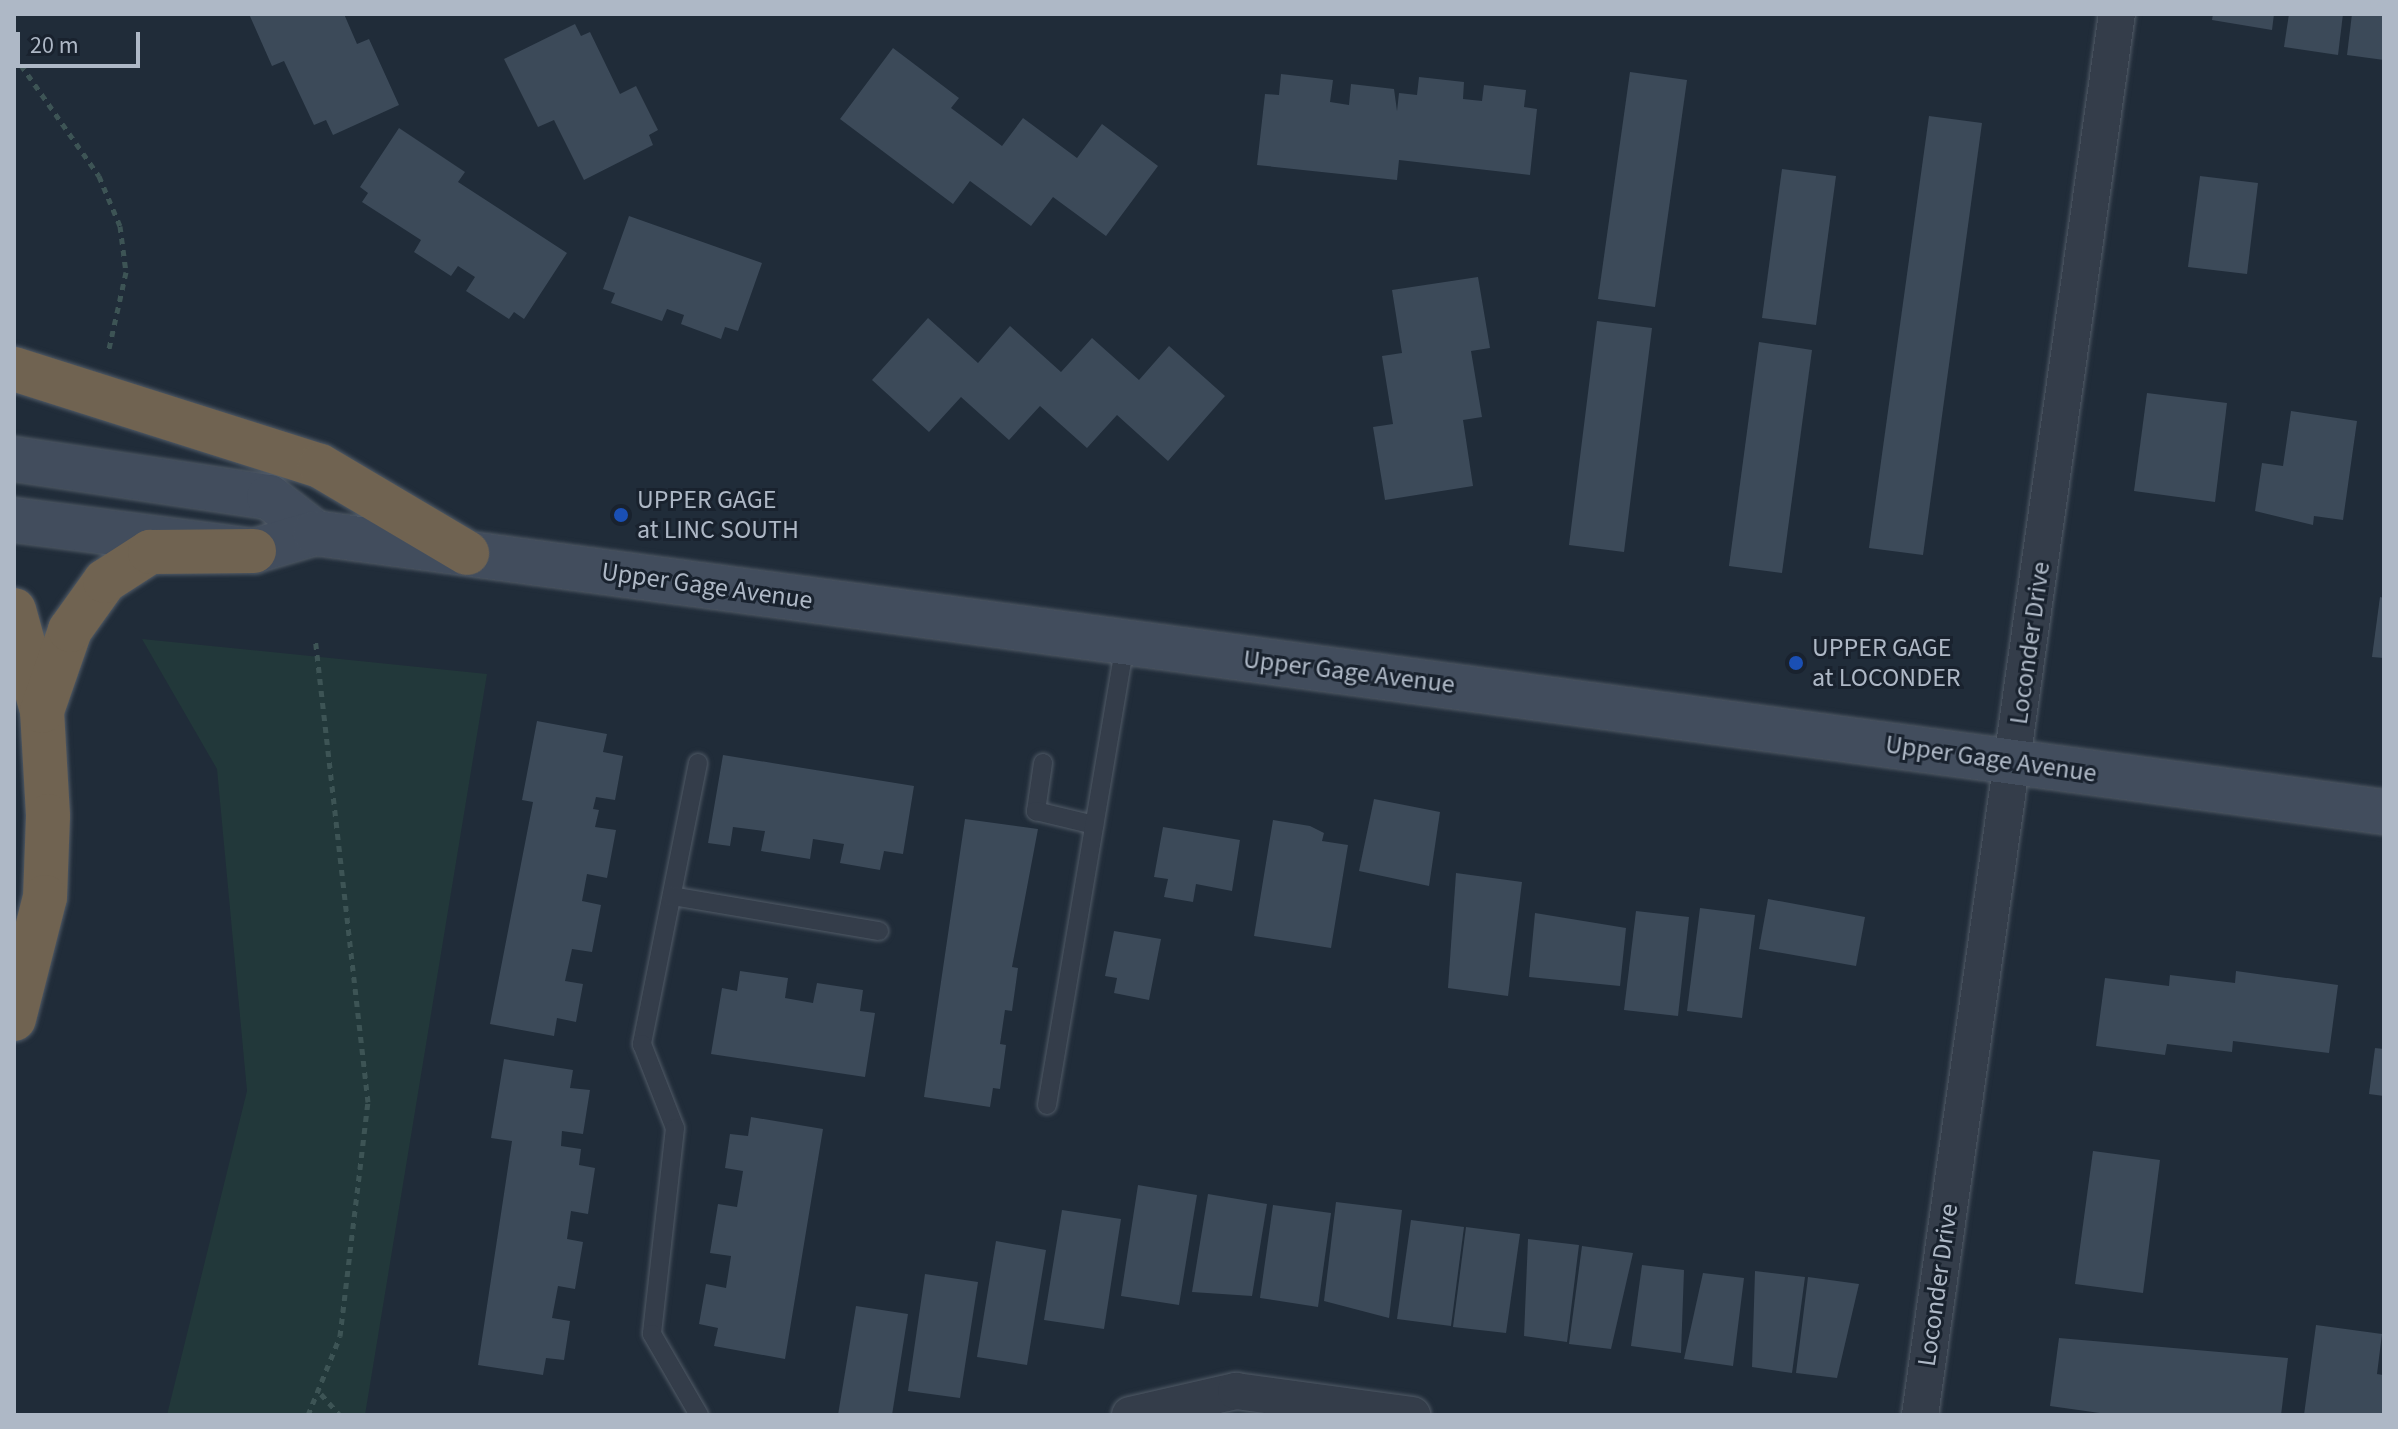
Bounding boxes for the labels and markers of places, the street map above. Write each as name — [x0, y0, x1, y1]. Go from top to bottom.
place label: UPPER GAGE at LINC SOUTH — [637, 484, 799, 546]
marker: UPPER GAGE at LINC SOUTH — [612, 506, 630, 524]
place label: UPPER GAGE at LOCONDER — [1812, 632, 1961, 694]
marker: UPPER GAGE at LOCONDER — [1787, 654, 1805, 672]

